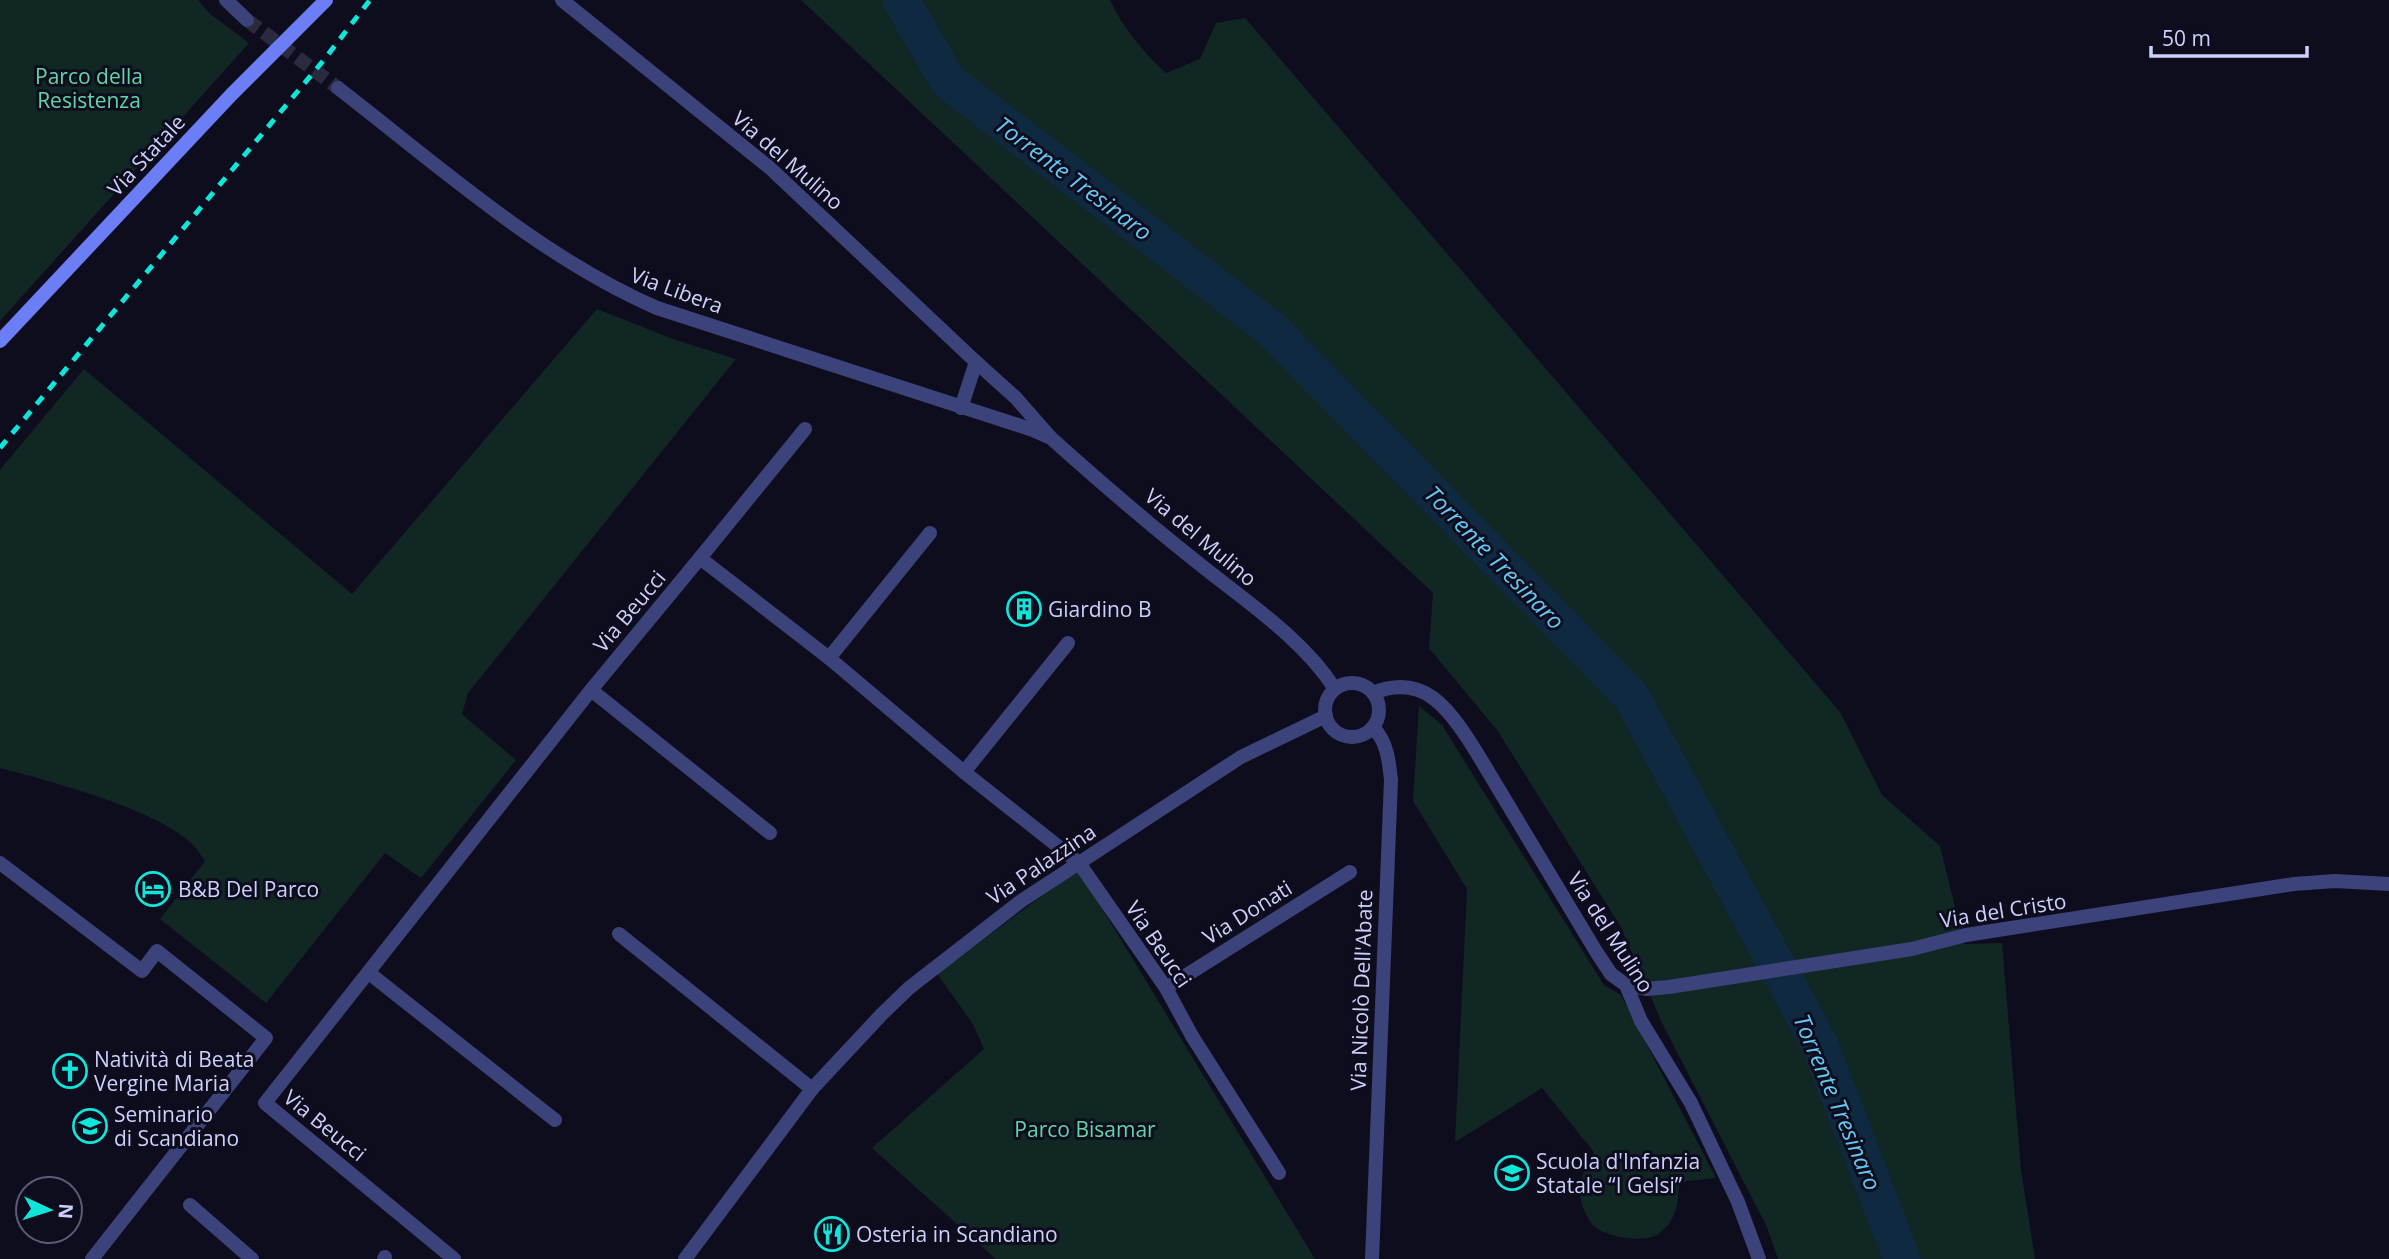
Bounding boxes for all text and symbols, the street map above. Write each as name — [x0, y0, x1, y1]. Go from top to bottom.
scale bar — [2151, 14, 2307, 58]
text: 50 m — [2162, 24, 2211, 52]
park label: Parco della Resistenza — [35, 62, 143, 114]
street label: Via del Mulino — [727, 104, 849, 216]
street label: Via Statale — [101, 108, 191, 202]
water label: Torrente Tresinaro — [989, 109, 1159, 247]
street label: Via Libera — [627, 260, 727, 320]
water label: Torrente Tresinaro — [1418, 478, 1572, 636]
street label: Via del Mulino — [1139, 482, 1263, 592]
street label: Via Beucci — [587, 564, 671, 658]
building icon: Giardino B — [1005, 590, 1043, 628]
place label: Giardino B — [1048, 595, 1152, 623]
street label: Via Palazzina — [981, 817, 1101, 911]
street label: Via del Mulino — [1562, 866, 1660, 998]
hotel icon: B&B Del Parco — [134, 870, 172, 908]
street label: Via Donati — [1197, 874, 1297, 950]
place label: B&B Del Parco — [178, 875, 319, 903]
street label: Via del Cristo — [1938, 886, 2068, 934]
street label: Via Nicolò Dell'Abate — [1343, 889, 1379, 1091]
street label: Via Beucci — [1120, 895, 1198, 993]
water label: Torrente Tresinaro — [1786, 1009, 1890, 1195]
place label: Natività di Beata Vergine Maria — [94, 1045, 254, 1097]
church icon: Natività di Beata Vergine Maria — [51, 1052, 89, 1090]
street label: Via Beucci — [278, 1083, 372, 1167]
place label: Seminario di Scandiano — [114, 1100, 239, 1152]
school or university icon: Seminario di Scandiano — [71, 1107, 109, 1145]
park label: Parco Bisamar — [1014, 1115, 1156, 1143]
place label: Scuola d'Infanzia Statale “I Gelsi” — [1536, 1147, 1700, 1199]
school or university icon: Scuola d'Infanzia Statale “I Gelsi” — [1493, 1154, 1531, 1192]
north arrow — [14, 1175, 84, 1245]
text: N — [52, 1203, 79, 1220]
restaurant icon: Osteria in Scandiano — [813, 1215, 851, 1253]
place label: Osteria in Scandiano — [856, 1220, 1058, 1248]

